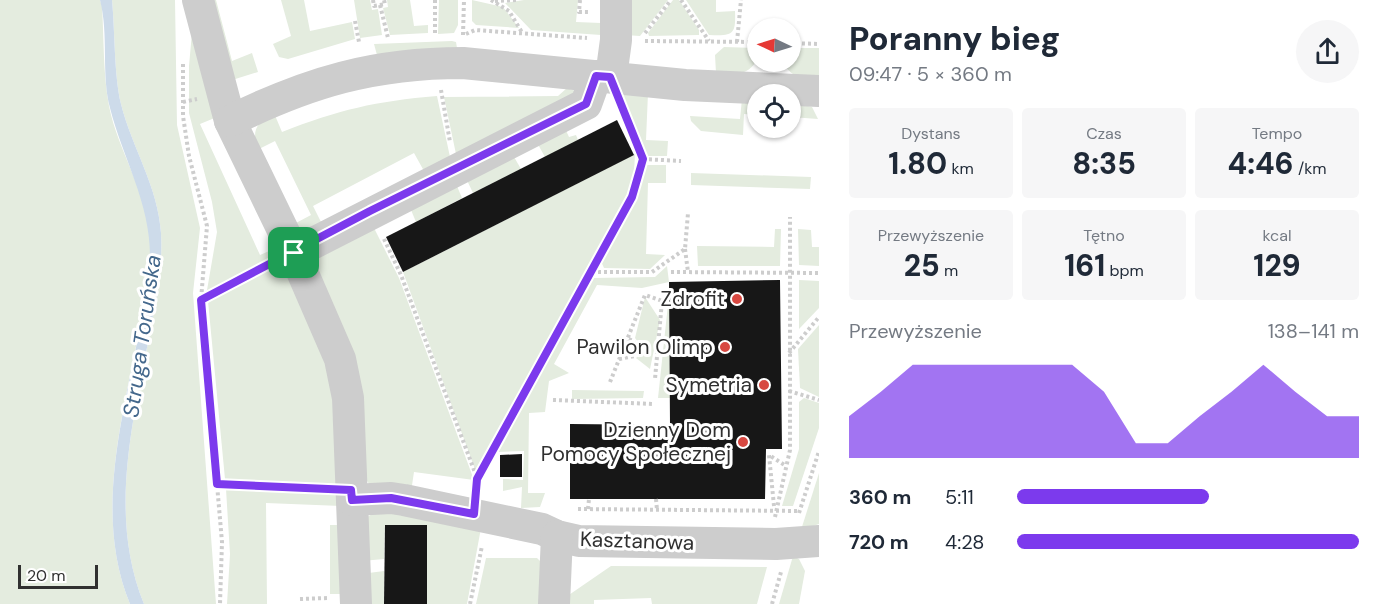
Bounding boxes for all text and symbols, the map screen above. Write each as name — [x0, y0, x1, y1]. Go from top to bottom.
text: Poranny bieg — [849, 17, 1060, 60]
north arrow — [747, 18, 801, 72]
map controls — [747, 18, 801, 138]
button: share — [1296, 20, 1359, 83]
text: 09:47 · 5 × 360 m — [849, 61, 1012, 87]
button: locate — [747, 84, 801, 138]
text: Dystans — [901, 123, 961, 144]
text: Czas — [1086, 123, 1122, 144]
text: Tempo — [1252, 123, 1302, 144]
text: 1.80 — [888, 144, 947, 183]
text: 8:35 — [1072, 144, 1136, 183]
text: 4:46 — [1227, 144, 1294, 183]
text: km — [947, 158, 974, 179]
text: /km — [1294, 158, 1327, 179]
text: Przewyższenie — [878, 225, 984, 246]
text: Tętno — [1083, 225, 1125, 246]
text: kcal — [1263, 225, 1291, 246]
pin — [268, 227, 319, 278]
icon: arrive — [277, 236, 310, 269]
text: 25 — [904, 246, 940, 285]
text: 161 — [1064, 246, 1105, 285]
text: 129 — [1253, 246, 1301, 285]
water label: Struga Toruńska — [116, 253, 168, 419]
text: m — [940, 260, 958, 281]
text: bpm — [1105, 260, 1144, 281]
place label: Zdrofit — [661, 285, 725, 313]
marker: Zdrofit — [730, 292, 744, 306]
text: Przewyższenie — [849, 318, 982, 344]
text: 138–141 m — [1268, 318, 1359, 344]
place label: Pawilon Olimp — [576, 333, 713, 361]
marker: Pawilon Olimp — [718, 340, 732, 354]
place label: Symetria — [665, 371, 752, 399]
marker: Symetria — [757, 378, 771, 392]
place label: Dzienny Dom Pomocy Społecznej — [541, 416, 731, 468]
marker: Dzienny Dom Pomocy Społecznej — [736, 435, 750, 449]
text: 360 m — [849, 484, 911, 510]
text: 5:11 — [945, 484, 974, 510]
street label: Kasztanowa — [579, 525, 695, 557]
text: 720 m — [849, 529, 909, 555]
text: 4:28 — [945, 529, 985, 555]
scale bar — [18, 562, 98, 590]
text: 20 m — [27, 565, 66, 586]

